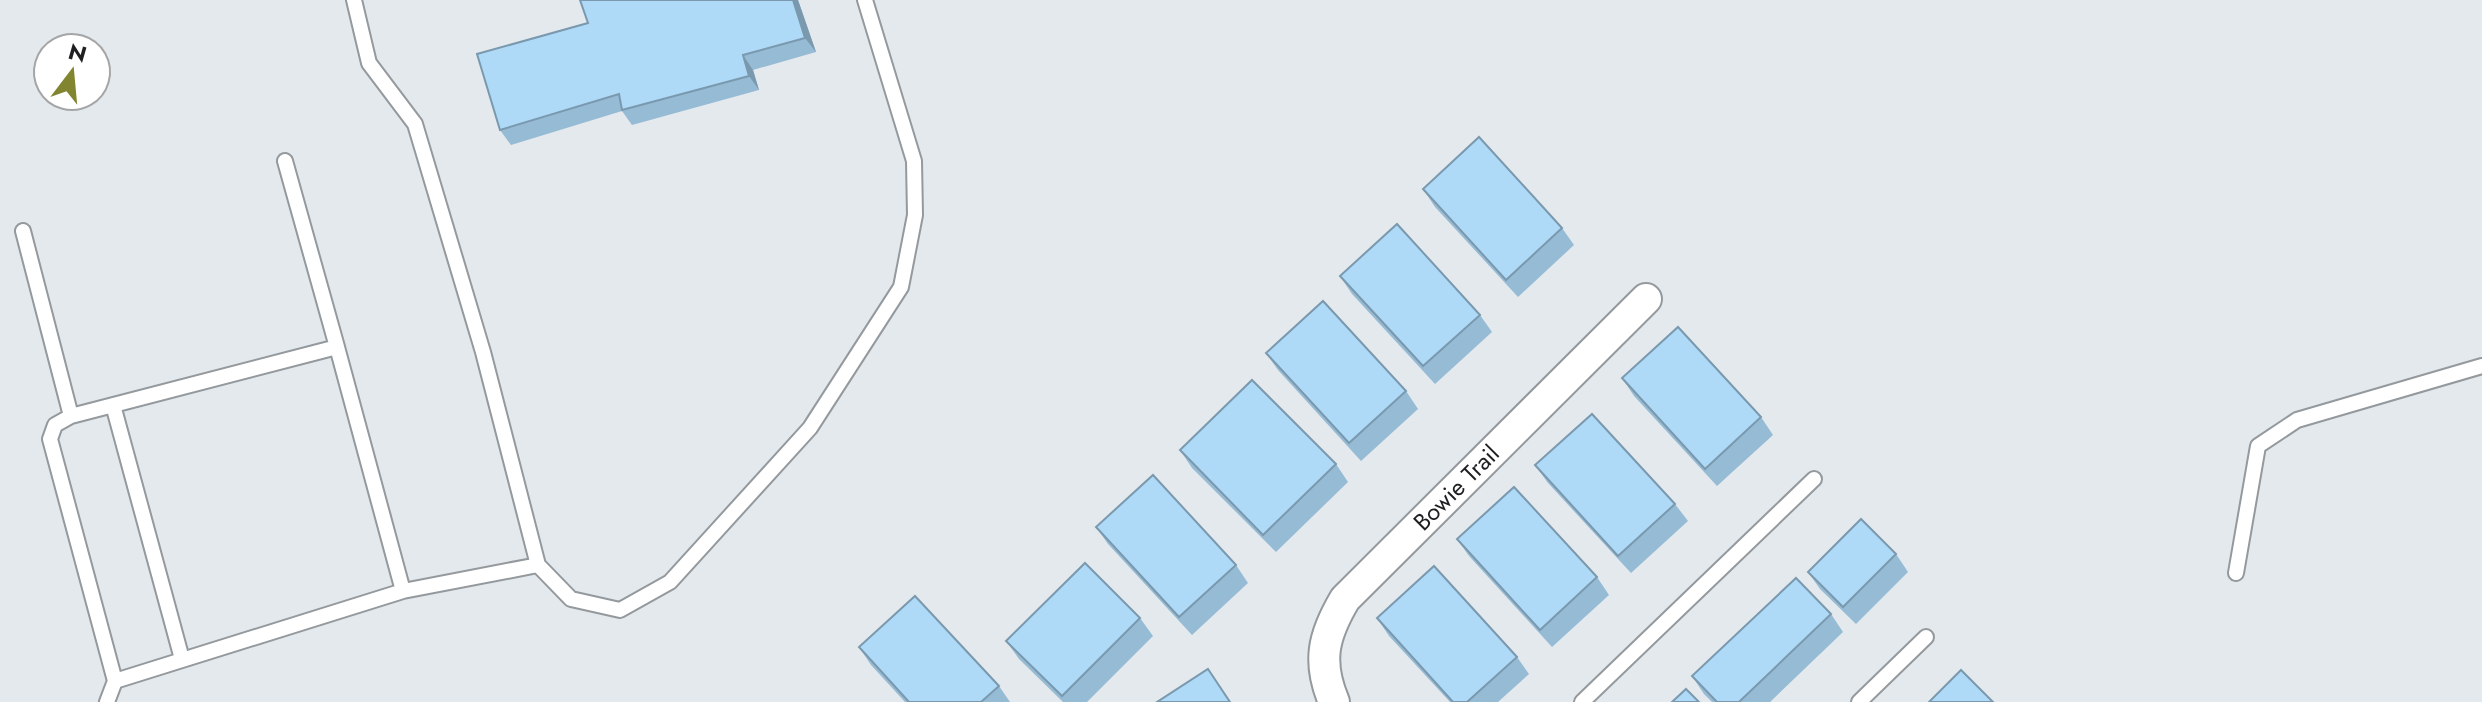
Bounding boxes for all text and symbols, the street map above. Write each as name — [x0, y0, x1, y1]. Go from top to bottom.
north arrow — [32, 32, 112, 112]
text: N — [65, 35, 90, 71]
street label: Bowie Trail — [1405, 437, 1507, 538]

